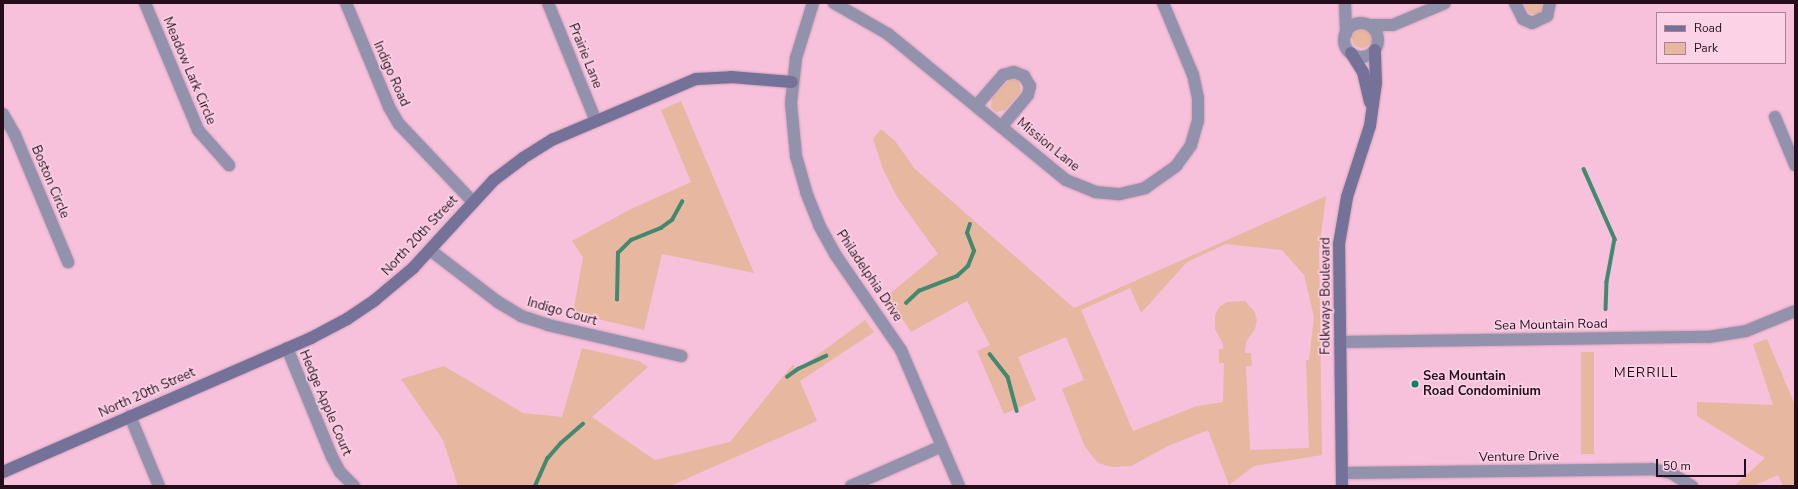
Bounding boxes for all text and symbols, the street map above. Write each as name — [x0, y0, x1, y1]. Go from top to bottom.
legend — [1656, 12, 1786, 64]
street label: Meadow Lark Circle — [159, 15, 219, 127]
text: Road — [1694, 20, 1722, 36]
street label: Prairie Lane — [565, 21, 605, 91]
street label: Indigo Road — [370, 39, 412, 109]
text: Park — [1694, 40, 1718, 56]
street label: Mission Lane — [1014, 115, 1082, 175]
street label: Boston Circle — [28, 143, 72, 221]
street label: North 20th Street — [379, 193, 461, 279]
street label: Philadelphia Drive — [833, 227, 905, 325]
street label: Folkways Boulevard — [1318, 237, 1334, 355]
street label: Indigo Court — [525, 295, 599, 329]
street label: Sea Mountain Road — [1494, 316, 1608, 334]
street label: Hedge Apple Court — [296, 348, 354, 458]
street label: North 20th Street — [97, 365, 197, 421]
district label: MERRILL — [1614, 365, 1678, 381]
place label: Sea Mountain Road Condominium — [1423, 369, 1541, 400]
marker: Sea Mountain Road Condominium — [1410, 379, 1420, 389]
street label: Venture Drive — [1479, 449, 1559, 465]
scale bar — [1658, 451, 1748, 477]
text: 50 m — [1663, 458, 1691, 474]

